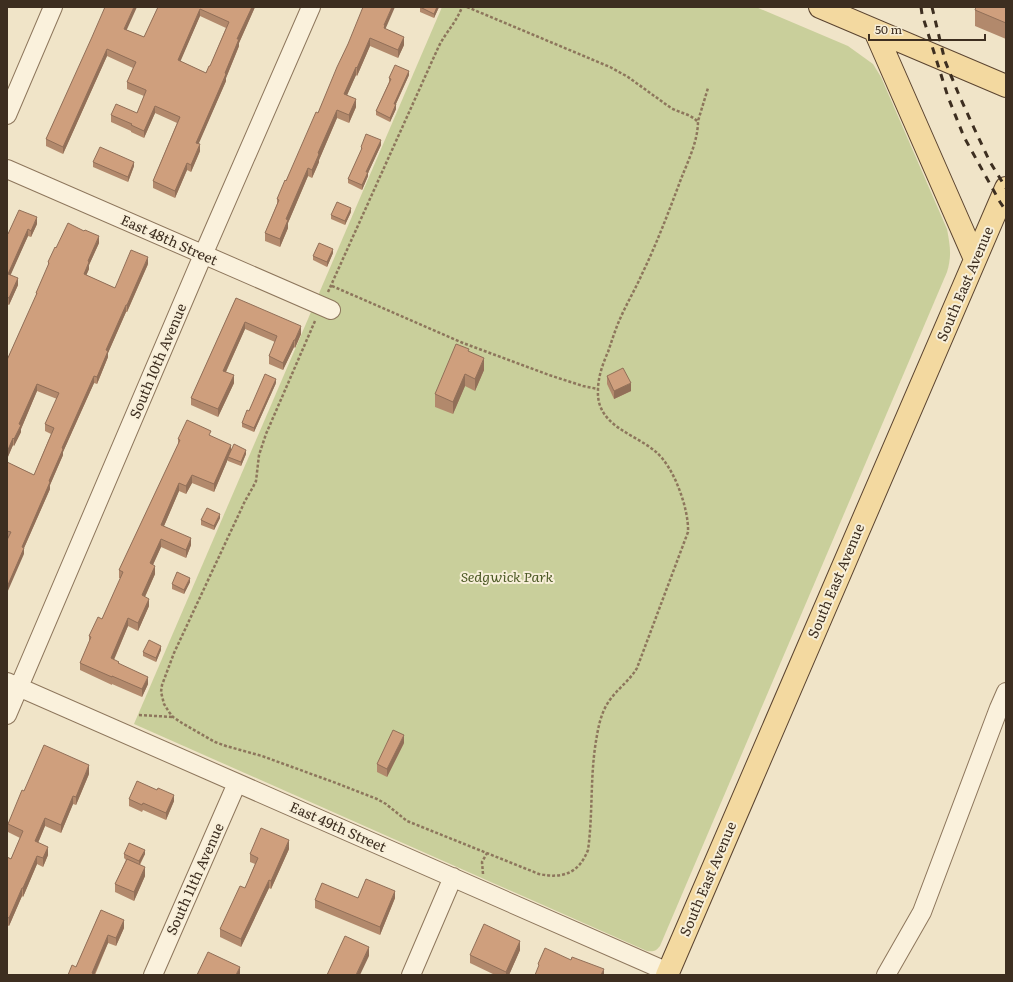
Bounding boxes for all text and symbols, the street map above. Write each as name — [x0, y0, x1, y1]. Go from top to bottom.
scale bar — [869, 16, 985, 42]
text: 50 m — [875, 20, 902, 38]
street label: East 48th Street — [118, 209, 221, 270]
street label: South East Avenue — [931, 223, 997, 344]
street label: South 10th Avenue — [124, 300, 190, 421]
street label: South East Avenue — [802, 520, 868, 641]
park label: Sedgwick Park — [461, 566, 554, 586]
street label: East 49th Street — [287, 796, 390, 856]
street label: South East Avenue — [674, 818, 740, 939]
street label: South 11th Avenue — [160, 819, 228, 938]

